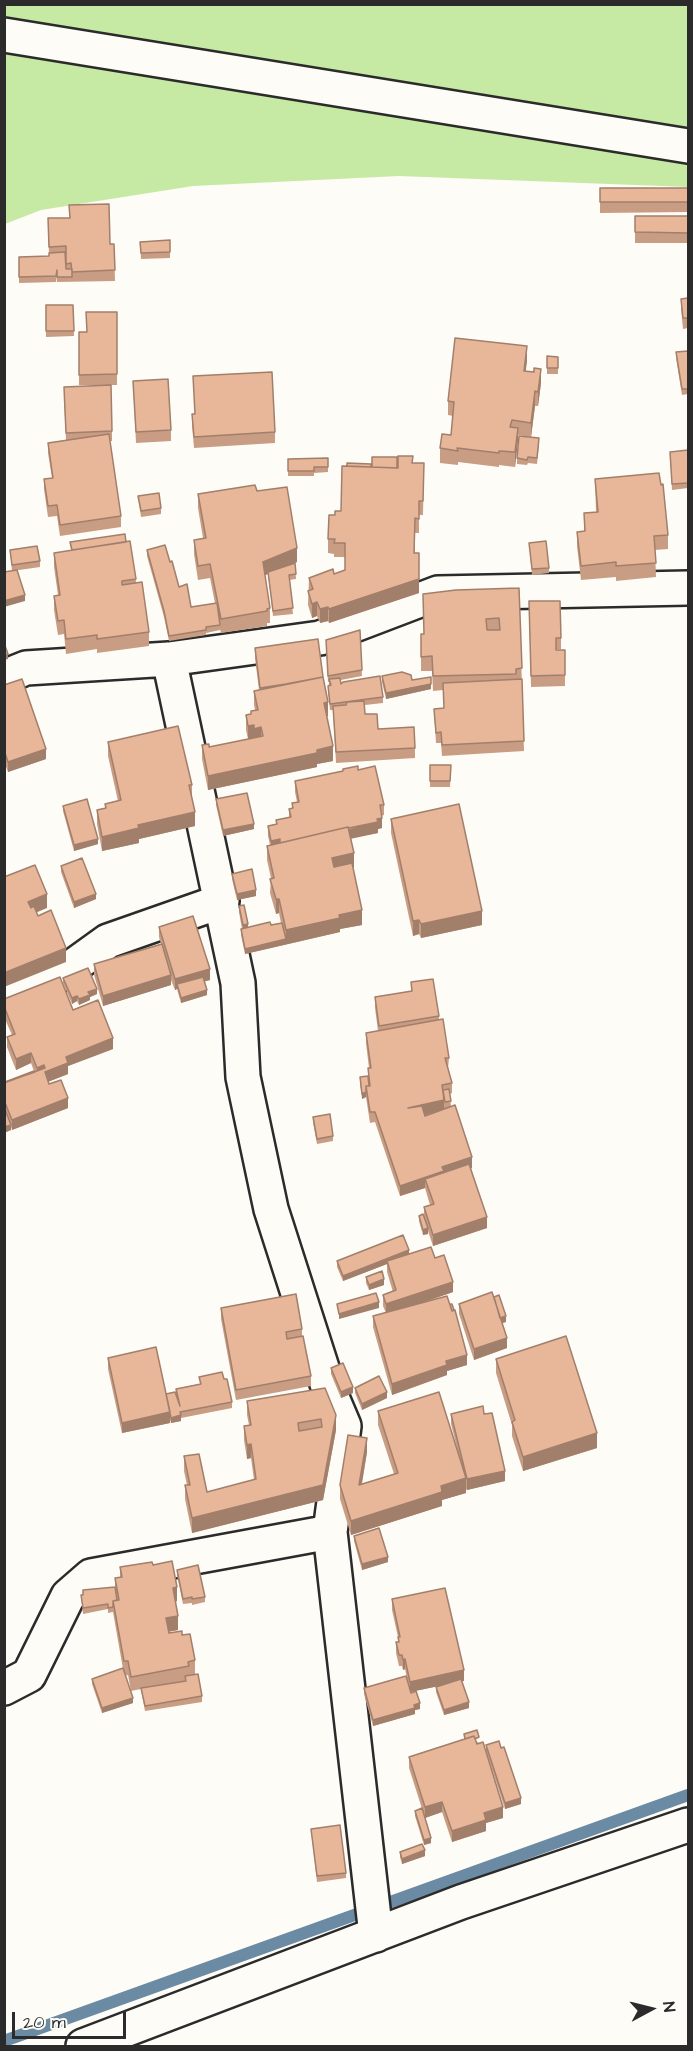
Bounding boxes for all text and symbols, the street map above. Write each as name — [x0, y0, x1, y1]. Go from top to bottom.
north arrow — [621, 1979, 681, 2039]
scale bar — [15, 2000, 129, 2038]
text: N — [657, 2000, 680, 2013]
text: 20 m — [23, 2010, 66, 2035]

